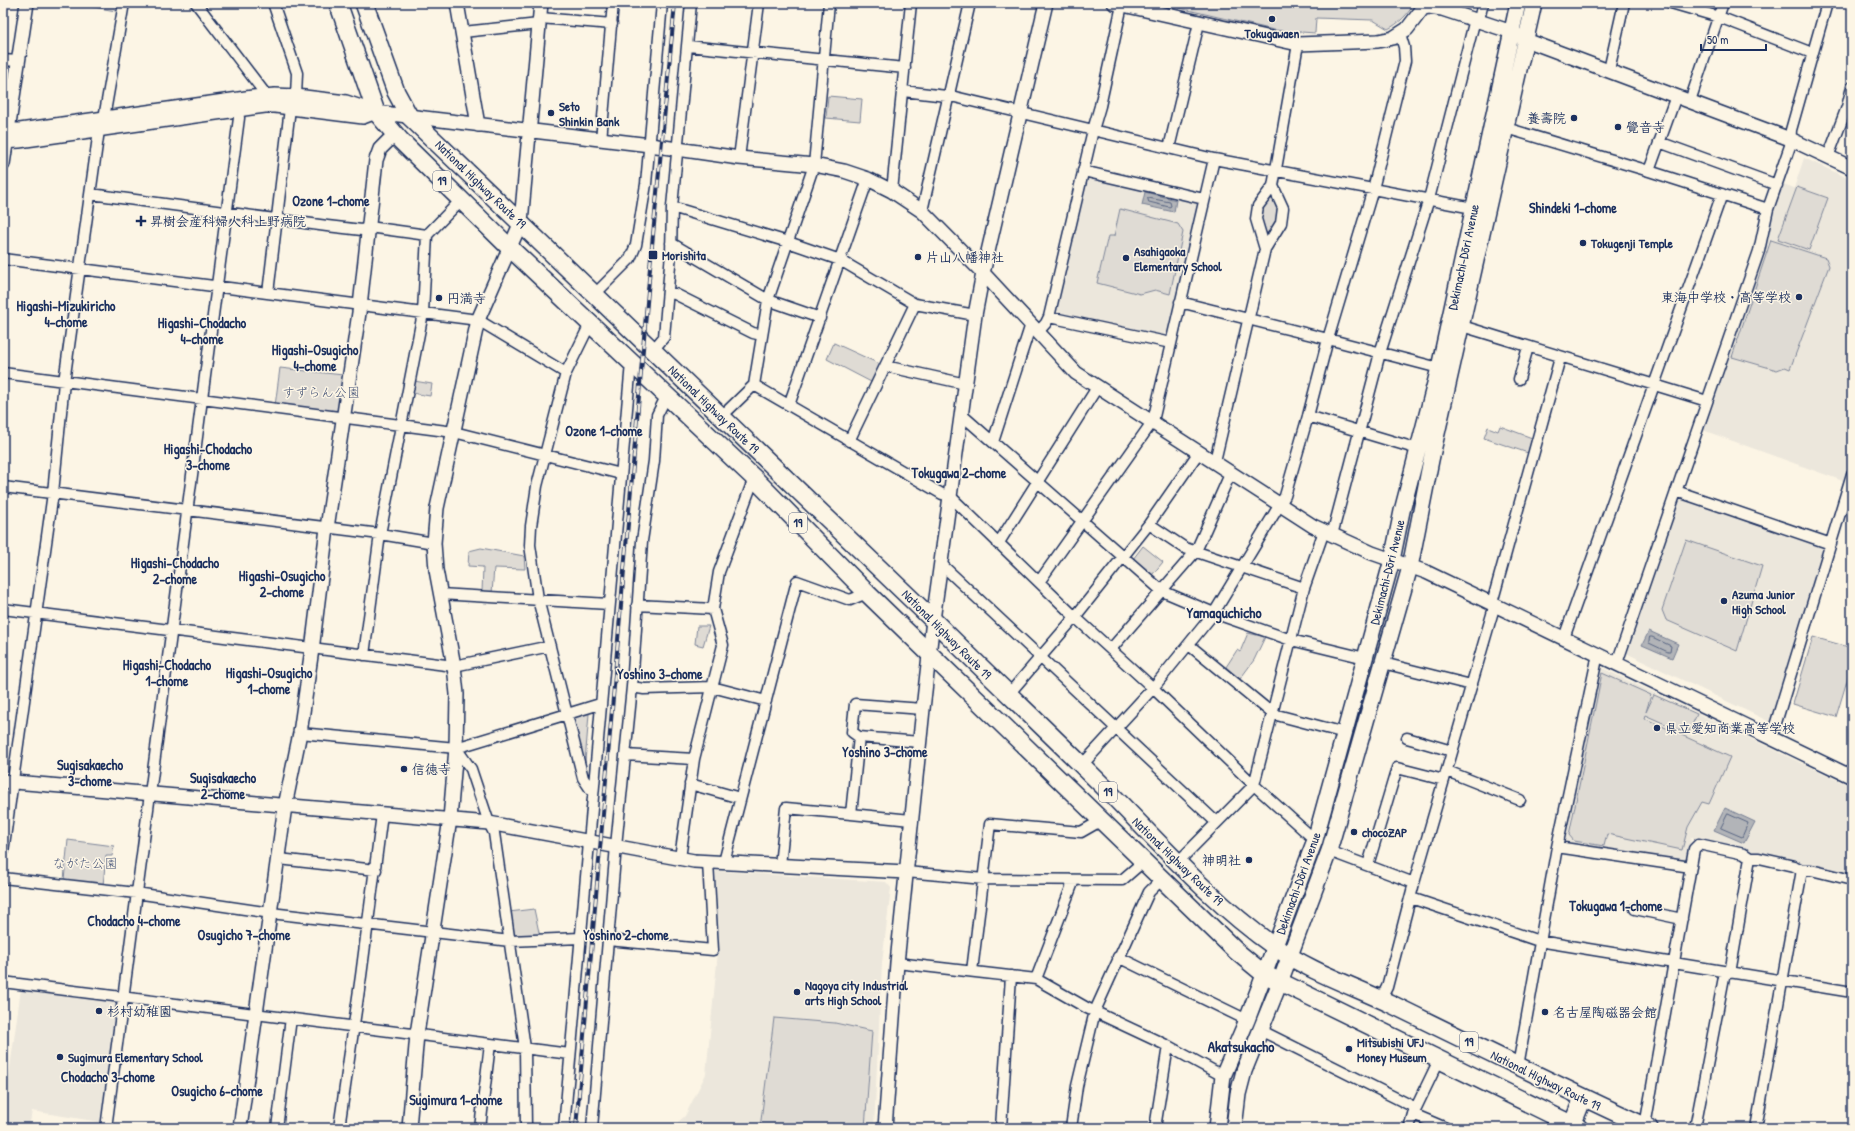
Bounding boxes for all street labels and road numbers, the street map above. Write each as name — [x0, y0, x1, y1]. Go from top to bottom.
street label: National Highway Route 19 — [431, 136, 531, 232]
road number: 19 — [433, 171, 451, 191]
street label: Dekimachi-Dōri Avenue — [1443, 203, 1483, 311]
street label: National Highway Route 19 — [664, 361, 764, 457]
road number: 19 — [789, 513, 807, 533]
street label: Dekimachi-Dōri Avenue — [1365, 518, 1409, 626]
street label: National Highway Route 19 — [898, 585, 996, 683]
road number: 19 — [1099, 782, 1117, 802]
street label: National Highway Route 19 — [1128, 813, 1228, 909]
street label: Dekimachi-Dōri Avenue — [1271, 829, 1325, 937]
road number: 19 — [1460, 1032, 1478, 1052]
street label: National Highway Route 19 — [1488, 1046, 1604, 1115]

